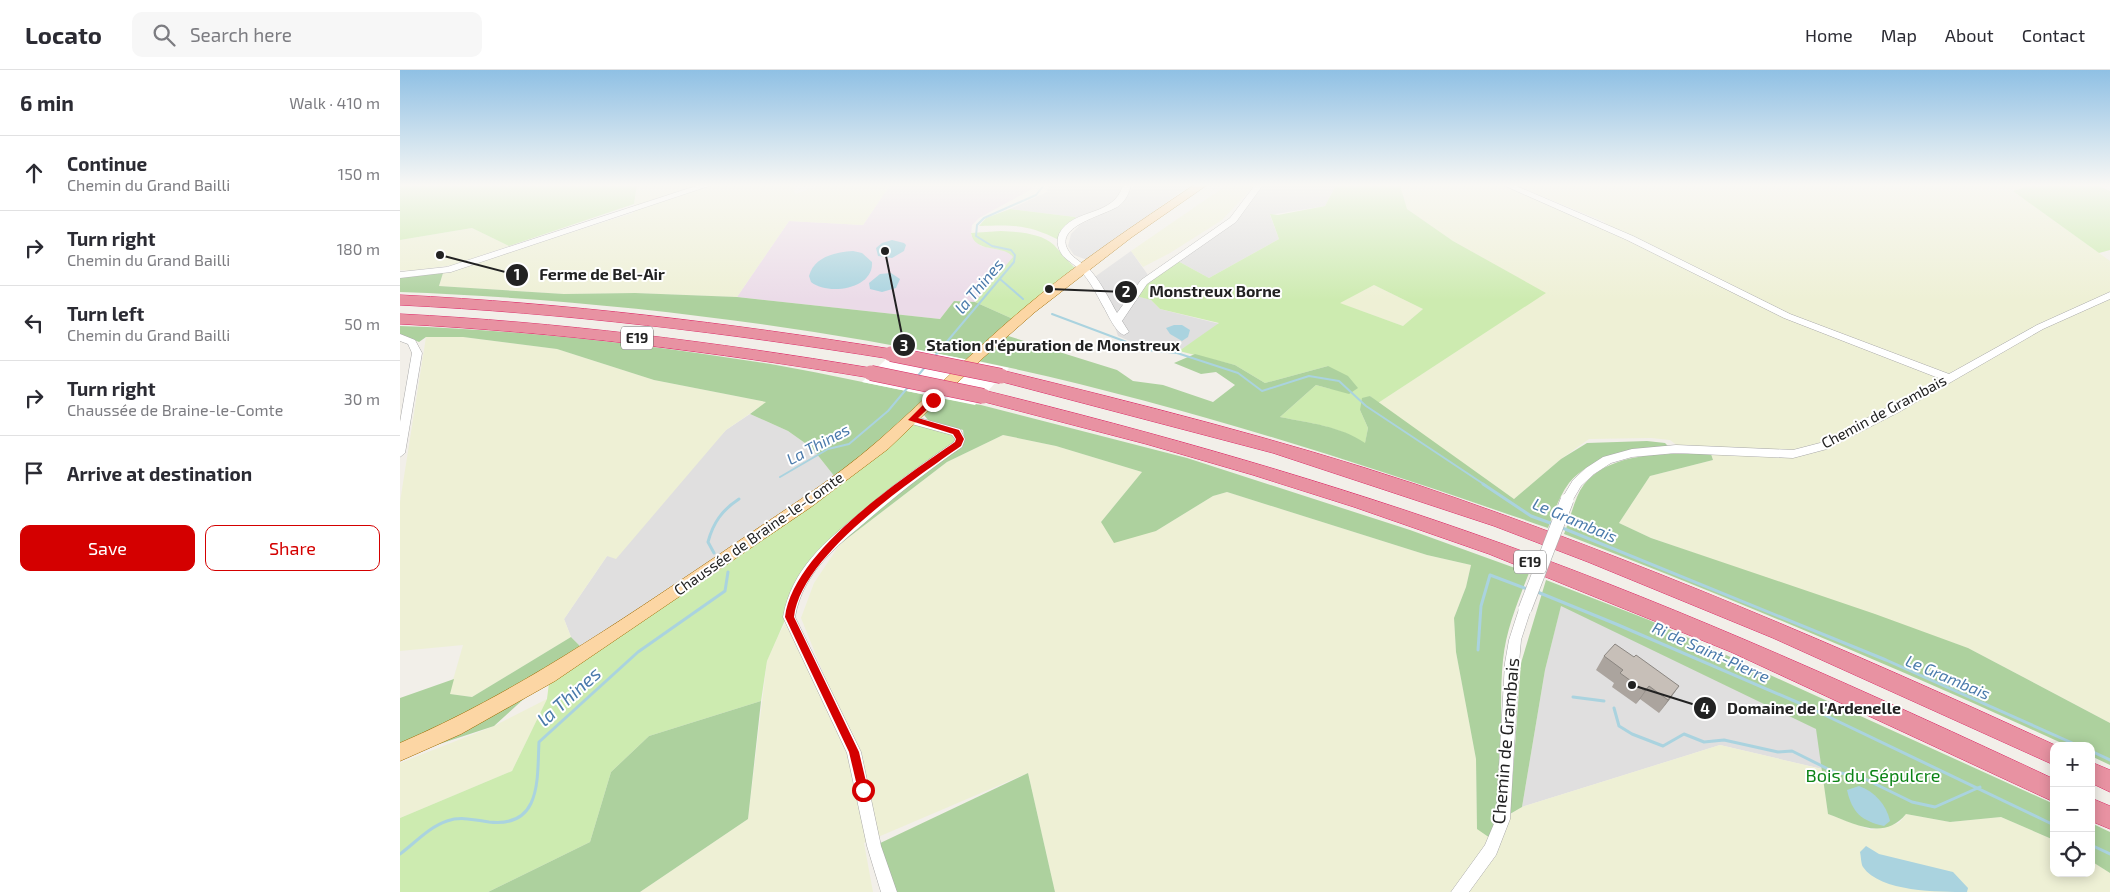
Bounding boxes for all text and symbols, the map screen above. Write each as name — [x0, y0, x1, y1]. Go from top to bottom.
search box — [132, 12, 482, 57]
text: Locato — [25, 20, 102, 49]
icon: search — [150, 21, 178, 49]
text: Search here — [190, 23, 292, 46]
text: Home — [1805, 24, 1853, 46]
text: Map — [1881, 24, 1917, 46]
text: About — [1945, 24, 1994, 46]
text: Contact — [2022, 24, 2085, 46]
text: 6 min — [20, 90, 74, 115]
text: Walk · 410 m — [289, 93, 380, 112]
text: Continue — [67, 152, 147, 175]
icon: ahead — [20, 159, 48, 187]
text: 150 m — [338, 164, 380, 183]
text: Chemin du Grand Bailli — [67, 175, 230, 194]
text: Turn right — [67, 227, 155, 250]
icon: right — [20, 234, 48, 262]
text: 180 m — [337, 239, 380, 258]
text: Chemin du Grand Bailli — [67, 250, 230, 269]
water label: la Thines — [950, 255, 1007, 317]
callout: Ferme de Bel-Air — [505, 259, 675, 290]
text: Ferme de Bel-Air — [539, 264, 665, 283]
text: 1 — [514, 265, 520, 283]
callout: Monstreux Borne — [1114, 276, 1290, 307]
text: Monstreux Borne — [1149, 281, 1281, 300]
text: 2 — [1122, 282, 1131, 300]
text: Turn left — [67, 302, 144, 325]
icon: left — [20, 309, 48, 337]
text: 50 m — [344, 314, 380, 333]
text: Chemin du Grand Bailli — [67, 325, 230, 344]
road number: E19 — [621, 326, 653, 350]
callout: Station d'épuration de Monstreux — [891, 330, 1190, 361]
text: Station d'épuration de Monstreux — [926, 335, 1180, 354]
text: 3 — [900, 336, 908, 354]
street label: Chemin de Grambais — [1818, 371, 1949, 452]
text: Turn right — [67, 377, 155, 400]
icon: right — [20, 384, 48, 412]
text: 30 m — [344, 389, 380, 408]
route end — [922, 389, 945, 412]
text: Chaussée de Braine-le-Comte — [67, 400, 283, 419]
water label: La Thines — [783, 419, 853, 468]
icon: arrive — [20, 459, 48, 487]
text: Arrive at destination — [67, 462, 252, 485]
street label: Chaussée de Braine-le-Comte — [670, 468, 847, 599]
water label: Le Grambais — [1530, 493, 1620, 546]
button: Save — [20, 525, 195, 571]
button: Share — [205, 525, 380, 571]
road number: E19 — [1514, 551, 1546, 574]
water label: Ri de Saint-Pierre — [1650, 617, 1773, 686]
water label: Le Grambais — [1903, 650, 1993, 703]
street label: Chemin de Grambais — [1487, 657, 1523, 825]
water label: la Thines — [532, 661, 605, 730]
callout: Domaine de l'Ardenelle — [1693, 693, 1911, 724]
text: Domaine de l'Ardenelle — [1727, 698, 1901, 717]
text: 4 — [1700, 699, 1710, 717]
map controls — [2050, 742, 2095, 877]
button: + — [2050, 742, 2095, 787]
park label: Bois du Sépulcre — [1806, 764, 1940, 786]
route start — [852, 779, 875, 802]
button: − — [2050, 787, 2095, 832]
button: locate — [2050, 832, 2095, 877]

